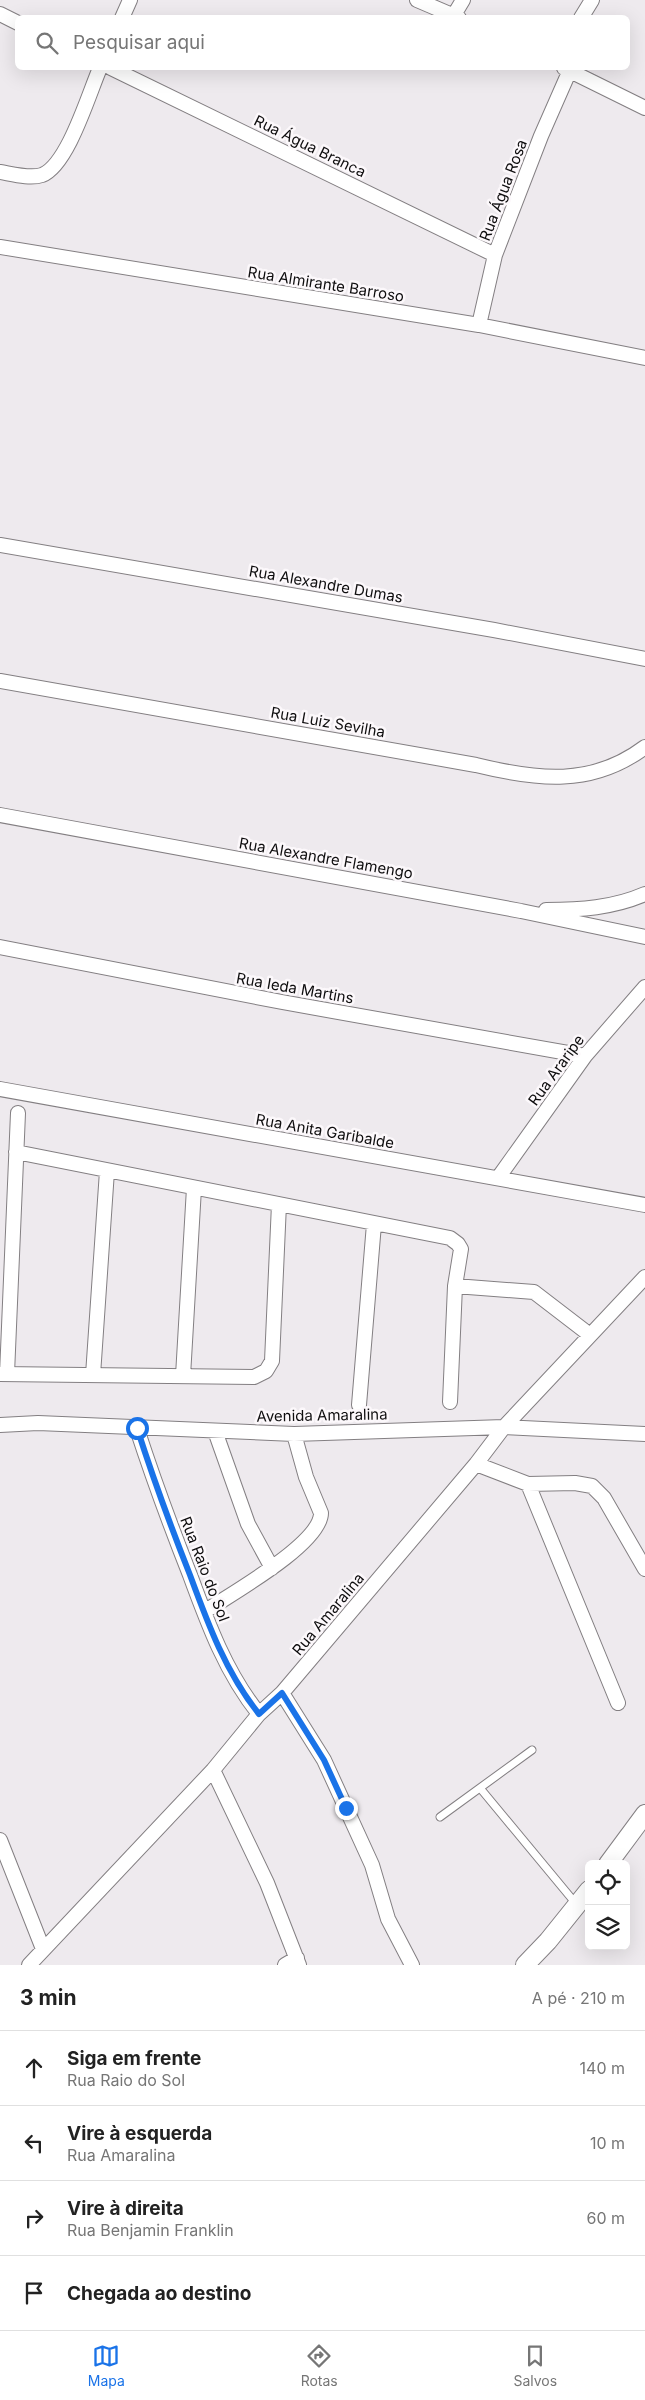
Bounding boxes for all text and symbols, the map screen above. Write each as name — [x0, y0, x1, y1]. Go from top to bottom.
search box — [15, 15, 630, 70]
icon: search — [33, 29, 61, 57]
text: Pesquisar aqui — [73, 31, 205, 54]
street label: Rua Água Branca — [251, 111, 369, 181]
street label: Rua Água Rosa — [475, 137, 531, 243]
street label: Rua Almirante Barroso — [246, 262, 406, 306]
street label: Rua Alexandre Dumas — [248, 561, 404, 607]
street label: Rua Luiz Sevilha — [269, 703, 387, 741]
street label: Rua Alexandre Flamengo — [237, 833, 415, 883]
street label: Rua Ieda Martins — [235, 968, 355, 1008]
street label: Rua Araripe — [524, 1031, 588, 1109]
street label: Rua Anita Garibalde — [254, 1109, 396, 1153]
street label: Avenida Amaralina — [256, 1404, 388, 1426]
route start — [126, 1417, 149, 1440]
street label: Rua Raio do Sol — [176, 1514, 234, 1624]
street label: Rua Amaralina — [288, 1569, 368, 1659]
route end — [335, 1797, 358, 1820]
map controls — [585, 1860, 630, 1950]
button: locate — [585, 1860, 630, 1905]
button: layers — [585, 1905, 630, 1950]
text: 3 min — [20, 1985, 76, 2010]
text: A pé · 210 m — [532, 1988, 625, 2008]
text: Siga em frente — [67, 2047, 201, 2070]
icon: ahead — [20, 2054, 48, 2082]
text: 140 m — [580, 2058, 625, 2078]
text: Rua Raio do Sol — [67, 2070, 185, 2090]
text: Vire à esquerda — [67, 2122, 212, 2145]
icon: left — [20, 2129, 48, 2157]
text: 10 m — [590, 2133, 625, 2153]
text: Rua Amaralina — [67, 2145, 175, 2165]
text: Vire à direita — [67, 2197, 184, 2220]
icon: right — [20, 2204, 48, 2232]
text: 60 m — [586, 2208, 625, 2228]
text: Rua Benjamin Franklin — [67, 2220, 234, 2240]
icon: arrive — [20, 2279, 48, 2307]
text: Chegada ao destino — [67, 2282, 251, 2305]
tab: Mapa — [88, 2342, 125, 2389]
tab: Rotas — [301, 2342, 338, 2389]
tab: Salvos — [513, 2342, 557, 2389]

